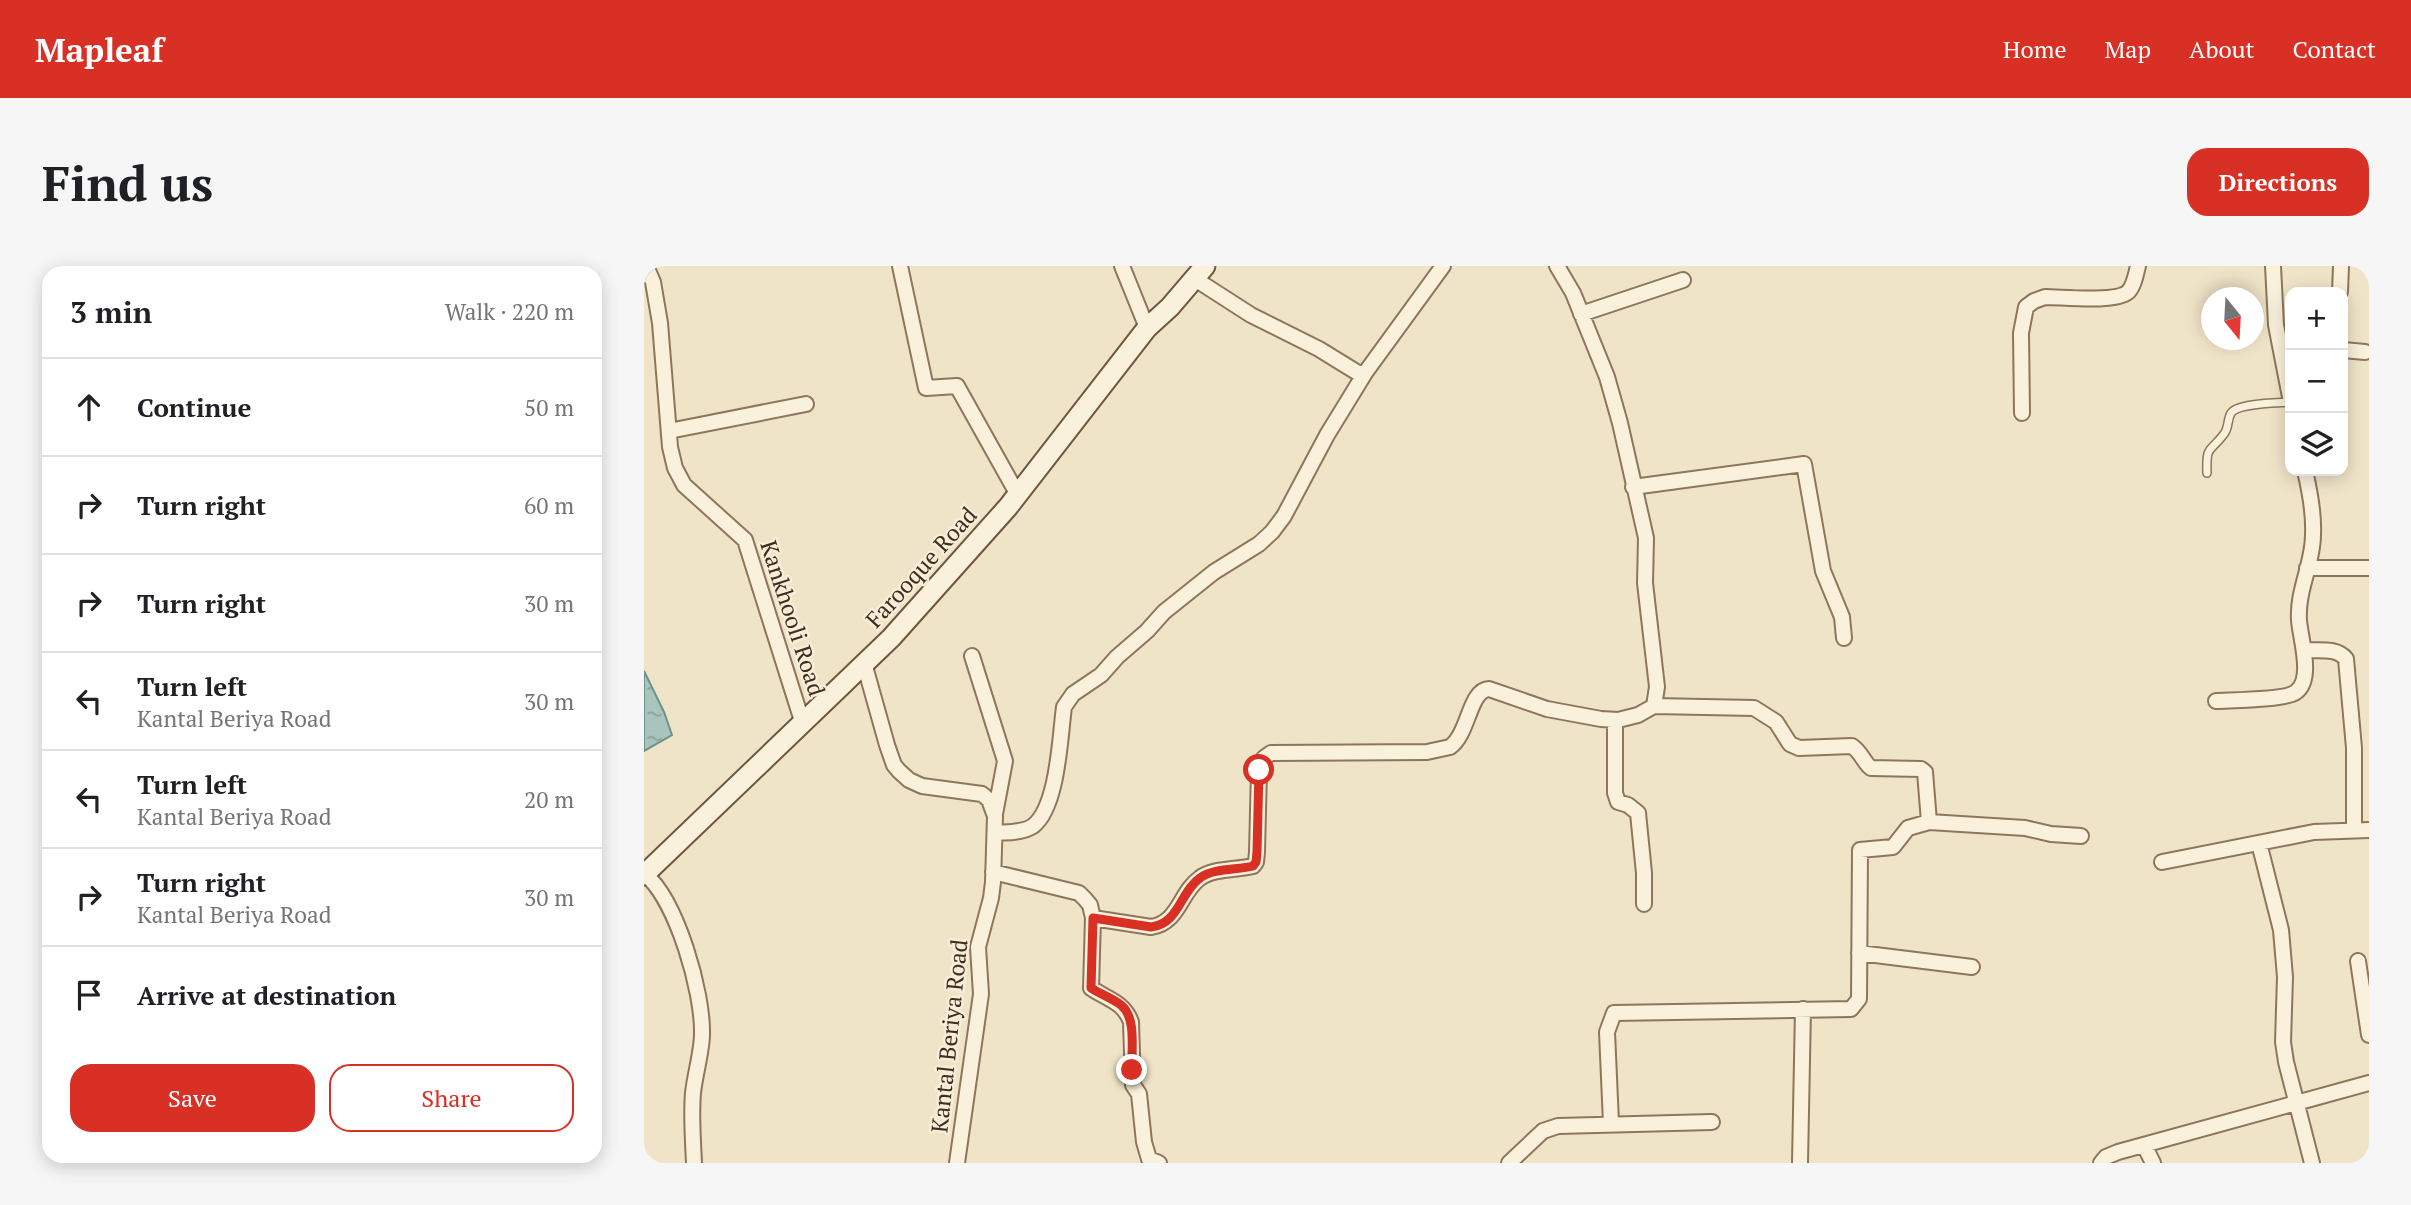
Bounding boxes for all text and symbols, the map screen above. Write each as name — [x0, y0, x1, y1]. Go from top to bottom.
text: Mapleaf — [35, 28, 164, 71]
text: Home — [2003, 33, 2067, 65]
text: Map — [2105, 33, 2151, 65]
text: About — [2189, 33, 2255, 65]
text: Contact — [2293, 33, 2376, 65]
button: Directions — [2187, 148, 2369, 216]
text: Find us — [42, 150, 213, 215]
north arrow — [2201, 287, 2264, 350]
map controls — [2285, 287, 2348, 476]
button: + — [2285, 287, 2348, 350]
text: 3 min — [70, 292, 152, 332]
text: Walk · 220 m — [445, 296, 574, 327]
button: − — [2285, 350, 2348, 413]
icon: ahead — [70, 388, 108, 426]
text: Continue — [137, 390, 251, 424]
text: 50 m — [524, 392, 574, 423]
button: layers — [2285, 413, 2348, 476]
icon: right — [70, 486, 108, 524]
text: Turn right — [137, 488, 266, 522]
text: 60 m — [524, 490, 574, 521]
street label: Farooque Road — [858, 500, 984, 634]
street label: Kankhooli Road — [753, 536, 833, 700]
icon: right — [70, 584, 108, 622]
text: Turn right — [137, 586, 266, 620]
text: 30 m — [524, 588, 574, 619]
text: Turn left — [137, 669, 247, 703]
icon: left — [70, 682, 108, 720]
text: 30 m — [524, 686, 574, 717]
text: Kantal Beriya Road — [137, 703, 331, 734]
route start — [1243, 754, 1274, 785]
text: Turn left — [137, 767, 247, 801]
icon: left — [70, 780, 108, 818]
text: 20 m — [524, 784, 574, 815]
text: Kantal Beriya Road — [137, 801, 331, 832]
text: Turn right — [137, 865, 266, 899]
icon: right — [70, 878, 108, 916]
text: 30 m — [524, 882, 574, 913]
text: Kantal Beriya Road — [137, 899, 331, 930]
street label: Kantal Beriya Road — [923, 937, 975, 1134]
icon: arrive — [70, 976, 108, 1014]
text: Arrive at destination — [137, 978, 396, 1012]
route end — [1116, 1054, 1147, 1085]
button: Save — [70, 1064, 315, 1132]
button: Share — [329, 1064, 574, 1132]

